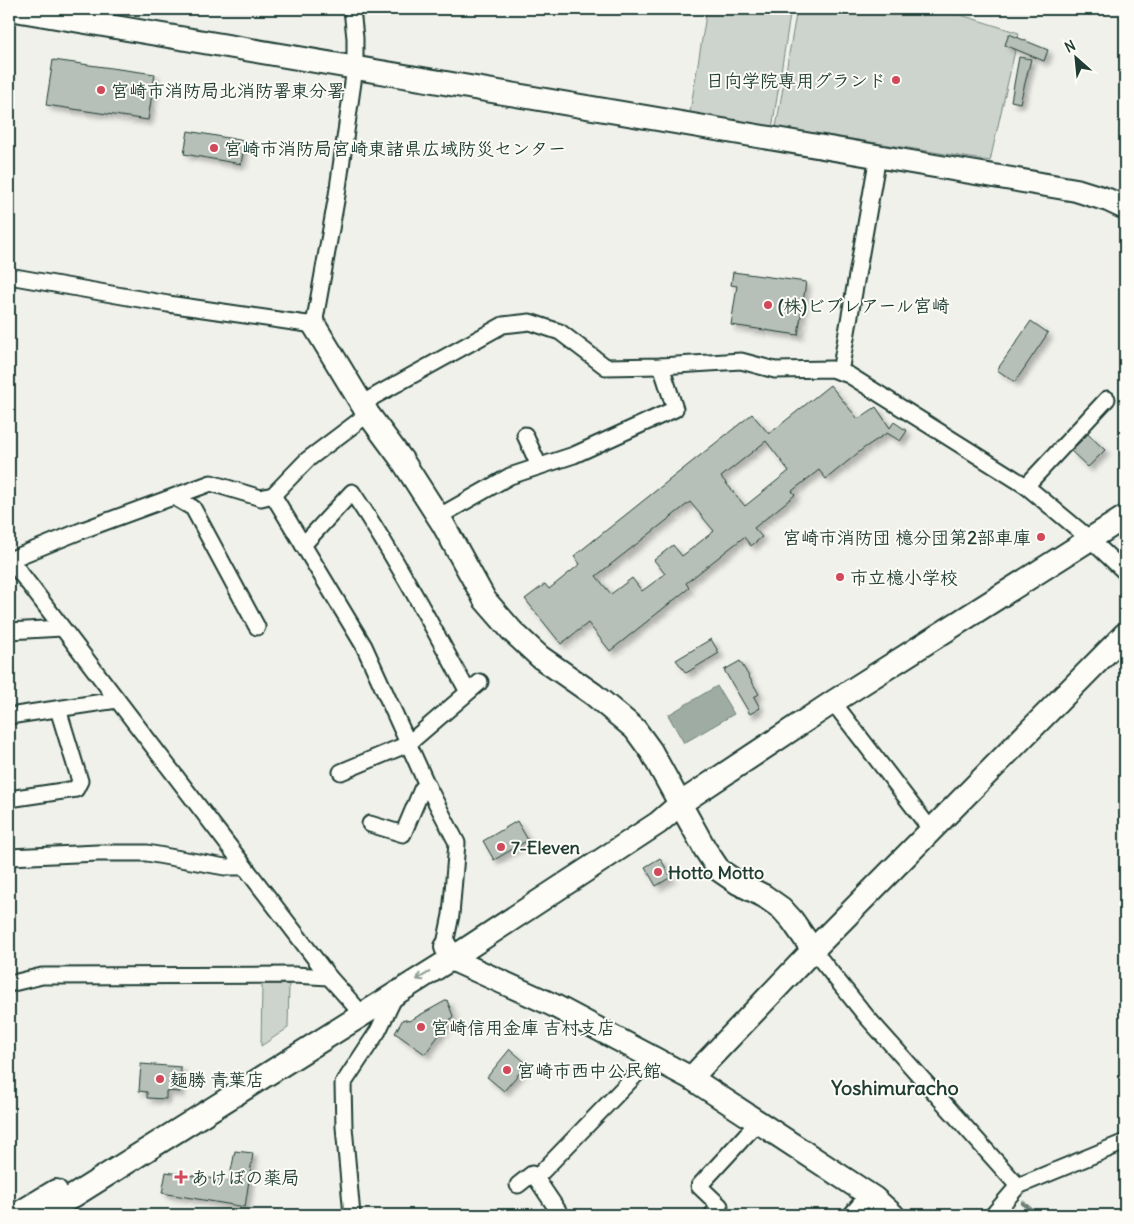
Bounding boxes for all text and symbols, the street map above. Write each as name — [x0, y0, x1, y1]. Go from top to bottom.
north arrow — [1052, 32, 1102, 82]
text: N — [1062, 36, 1078, 57]
place label: 日向学院専用グランド — [706, 69, 886, 92]
marker: 日向学院専用グランド — [890, 74, 902, 86]
place label: 宮崎市消防局北消防署東分署 — [111, 79, 345, 102]
marker: 宮崎市消防局北消防署東分署 — [95, 84, 107, 96]
place label: 宮崎市消防局宮崎東諸県広域防災センター — [224, 137, 566, 160]
marker: 宮崎市消防局宮崎東諸県広域防災センター — [208, 142, 220, 154]
place label: (株)ビブレアール宮崎 — [778, 294, 949, 317]
marker: (株)ビブレアール宮崎 — [762, 299, 774, 311]
place label: 宮崎市消防団 檍分団第2部車庫 — [783, 526, 1031, 549]
marker: 宮崎市消防団 檍分団第2部車庫 — [1035, 531, 1047, 543]
place label: 市立檍小学校 — [850, 566, 958, 589]
marker: 市立檍小学校 — [834, 571, 846, 583]
place label: 7-Eleven — [511, 836, 581, 859]
marker: 7-Eleven — [495, 841, 507, 853]
place label: Hotto Motto — [668, 861, 764, 884]
marker: Hotto Motto — [652, 866, 664, 878]
one-way arrow — [416, 972, 430, 982]
place label: 宮崎信用金庫 吉村支店 — [431, 1016, 615, 1039]
marker: 宮崎信用金庫 吉村支店 — [415, 1021, 427, 1033]
place label: 宮崎市西中公民館 — [517, 1059, 661, 1082]
marker: 宮崎市西中公民館 — [501, 1064, 513, 1076]
place label: 麺勝 青葉店 — [170, 1068, 264, 1091]
marker: 麺勝 青葉店 — [154, 1073, 166, 1085]
district label: Yoshimuracho — [830, 1075, 959, 1100]
place label: あけぼの薬局 — [191, 1166, 300, 1189]
marker: あけぼの薬局 — [175, 1171, 187, 1183]

